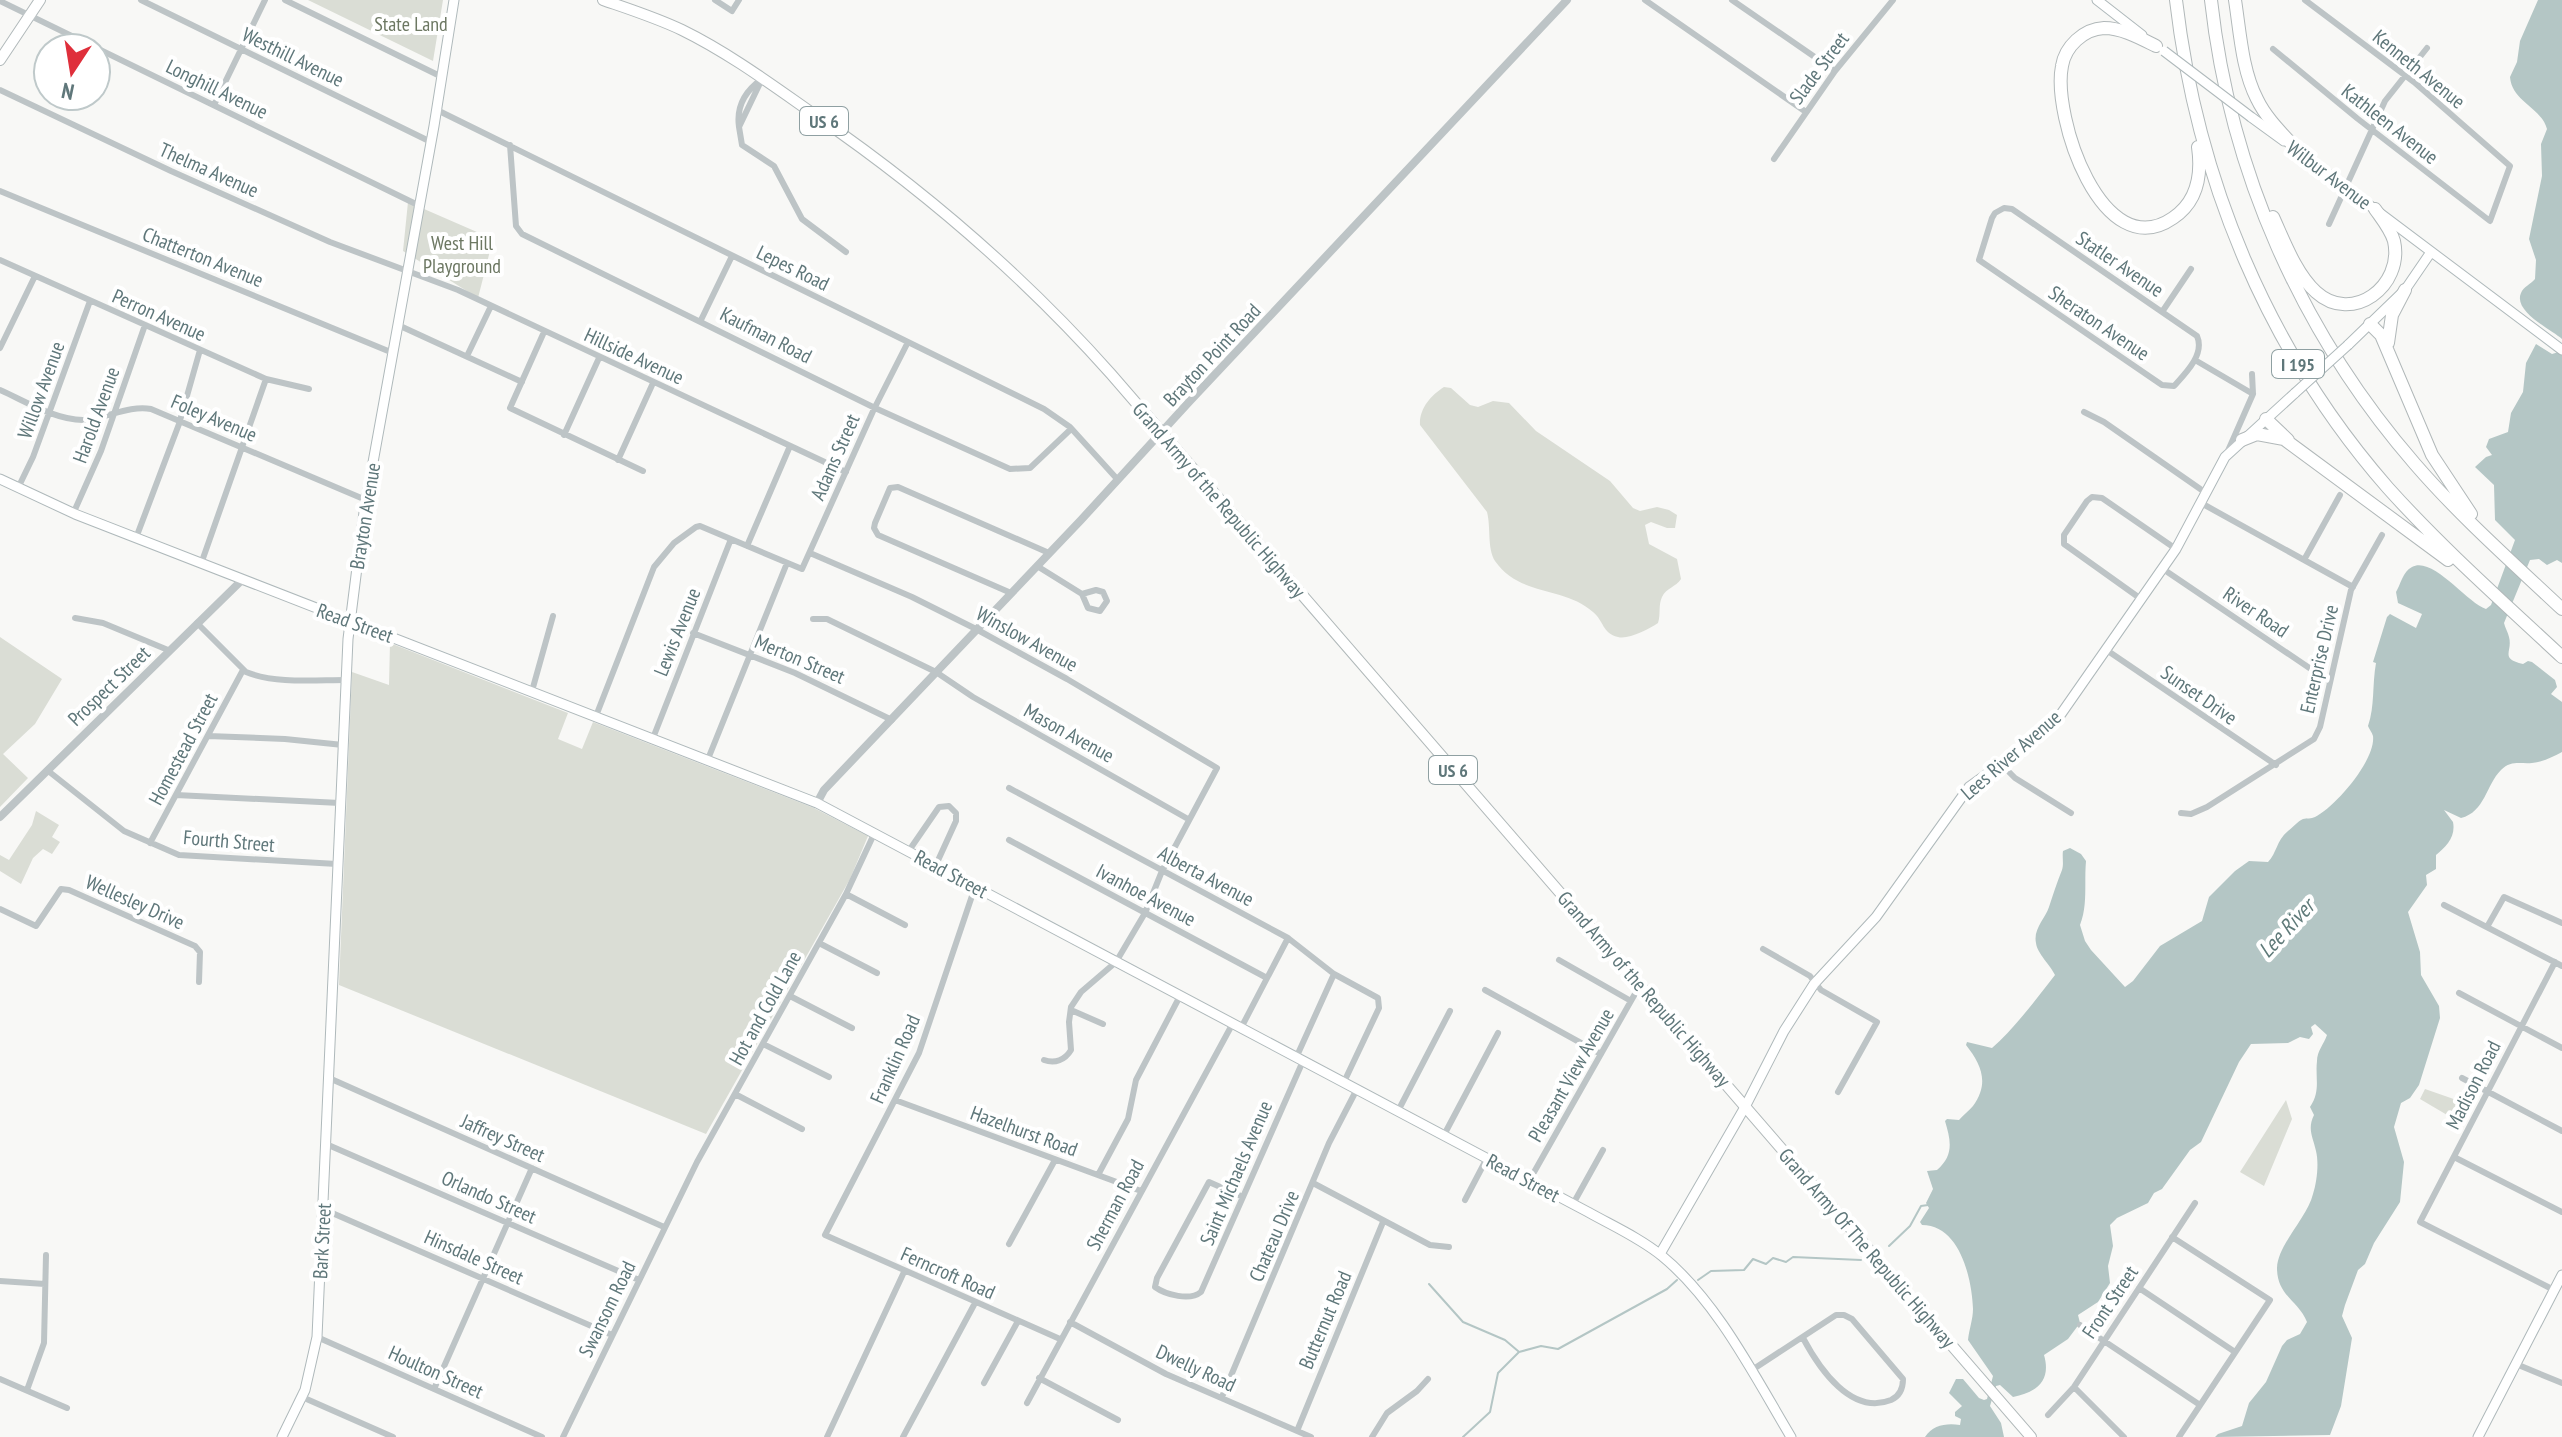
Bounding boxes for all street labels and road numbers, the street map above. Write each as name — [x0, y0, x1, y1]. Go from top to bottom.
street label: Westhill Avenue — [238, 21, 348, 93]
street label: Kenneth Avenue — [2367, 24, 2471, 114]
street label: Slade Street — [1783, 26, 1855, 109]
street label: Longhill Avenue — [162, 53, 272, 125]
street label: Kathleen Avenue — [2336, 78, 2444, 170]
road number: US 6 — [800, 107, 848, 135]
street label: Wilbur Avenue — [2281, 135, 2377, 215]
street label: Thelma Avenue — [155, 137, 263, 203]
street label: Chatterton Avenue — [139, 221, 267, 293]
street label: Statler Avenue — [2071, 225, 2169, 303]
street label: Lepes Road — [752, 239, 834, 297]
street label: Sheraton Avenue — [2044, 280, 2154, 366]
street label: Perron Avenue — [108, 283, 210, 347]
street label: Brayton Point Road — [1158, 298, 1266, 412]
street label: Kaufman Road — [716, 301, 816, 369]
street label: Hillside Avenue — [580, 322, 688, 390]
street label: Willow Avenue — [11, 338, 71, 442]
road number: I 195 — [2272, 350, 2324, 378]
street label: Harold Avenue — [67, 363, 125, 467]
street label: Foley Avenue — [167, 388, 261, 448]
street label: Grand Army of the Republic Highway — [1127, 397, 1312, 604]
street label: Adams Street — [805, 409, 866, 504]
street label: Brayton Avenue — [344, 461, 386, 571]
street label: River Road — [2218, 581, 2294, 643]
street label: Lewis Avenue — [648, 584, 706, 680]
street label: Read Street — [313, 597, 397, 649]
street label: Winslow Avenue — [972, 600, 1082, 678]
street label: Enterprise Drive — [2294, 602, 2344, 716]
street label: Merton Street — [751, 628, 849, 690]
street label: Prospect Street — [62, 640, 156, 732]
street label: Sunset Drive — [2156, 659, 2242, 731]
street label: Homestead Street — [143, 688, 224, 810]
street label: Mason Avenue — [1019, 698, 1119, 768]
street label: Lees River Avenue — [1955, 704, 2067, 806]
road number: US 6 — [1429, 756, 1477, 784]
street label: Fourth Street — [182, 824, 276, 858]
street label: Alberta Avenue — [1154, 840, 1258, 912]
street label: Read Street — [910, 844, 993, 904]
street label: Ivanhoe Avenue — [1092, 858, 1200, 932]
street label: Wellesley Drive — [82, 869, 188, 935]
street label: Grand Army of the Republic Highway — [1552, 886, 1737, 1093]
street label: Hot and Cold Lane — [723, 946, 807, 1070]
street label: Pleasant View Avenue — [1522, 1003, 1620, 1147]
street label: Franklin Road — [864, 1011, 926, 1107]
street label: Madison Road — [2440, 1036, 2506, 1134]
street label: Saint Michaels Avenue — [1194, 1097, 1278, 1249]
street label: Hazelhurst Road — [967, 1100, 1081, 1162]
street label: Jaffrey Street — [456, 1108, 549, 1168]
street label: Grand Army Of The Republic Highway — [1773, 1143, 1961, 1354]
street label: Read Street — [1482, 1148, 1565, 1208]
street label: Sherman Road — [1080, 1155, 1150, 1255]
street label: Orlando Street — [438, 1165, 541, 1230]
street label: Chateau Drive — [1243, 1186, 1305, 1286]
street label: Bark Street — [307, 1202, 337, 1280]
street label: Hinsdale Street — [420, 1224, 528, 1291]
street label: Ferncroft Road — [897, 1241, 999, 1305]
street label: Swansom Road — [573, 1257, 641, 1361]
street label: Front Street — [2076, 1260, 2144, 1343]
street label: Butternut Road — [1293, 1267, 1357, 1373]
street label: Dwelly Road — [1152, 1338, 1240, 1398]
street label: Houlton Street — [385, 1340, 488, 1405]

